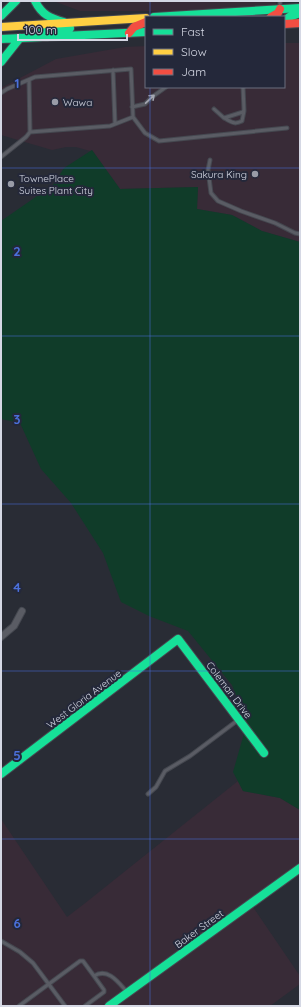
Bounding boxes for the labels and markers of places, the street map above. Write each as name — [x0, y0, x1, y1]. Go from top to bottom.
place label: Wawa — [63, 96, 92, 109]
marker: Wawa — [50, 97, 60, 107]
place label: Sakura King — [191, 168, 247, 181]
marker: Sakura King — [250, 169, 260, 179]
place label: TownePlace Suites Plant City — [19, 172, 93, 197]
marker: TownePlace Suites Plant City — [6, 179, 16, 189]

